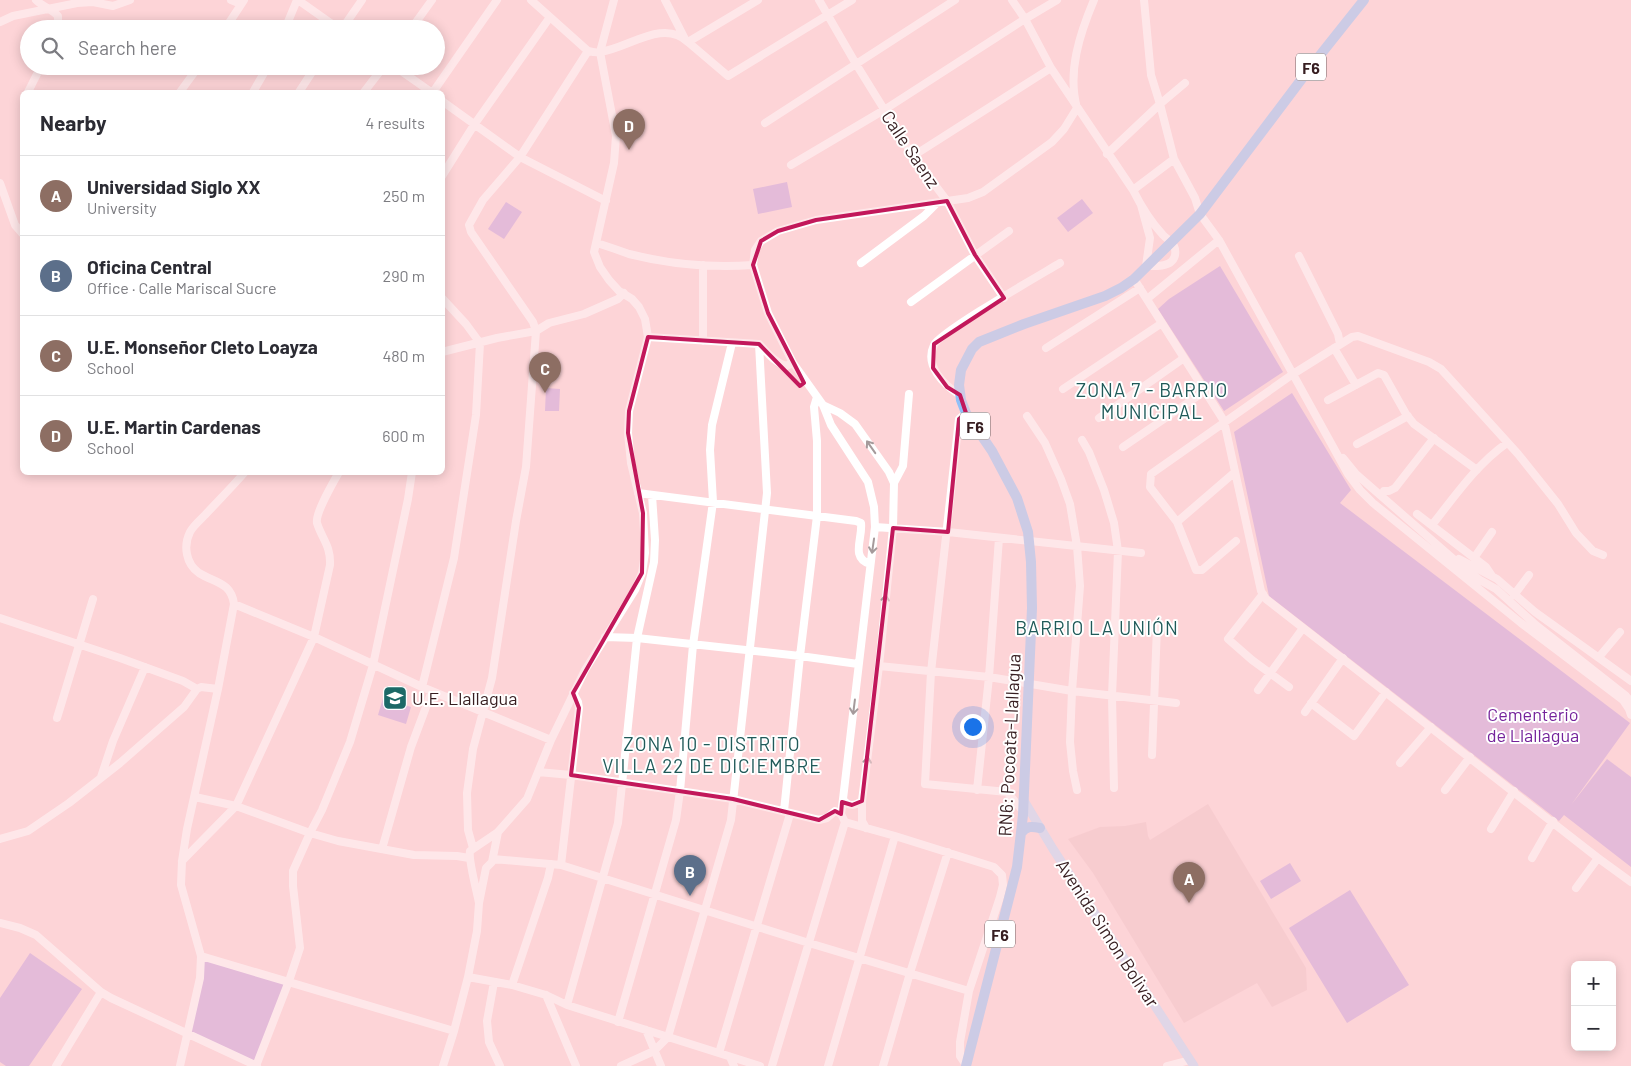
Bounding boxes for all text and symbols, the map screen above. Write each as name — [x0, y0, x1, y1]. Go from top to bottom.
search box — [20, 20, 445, 75]
icon: search — [38, 34, 66, 62]
text: Search here — [78, 36, 177, 59]
road number: F6 — [1296, 54, 1326, 80]
street label: Calle Saenz — [877, 106, 945, 192]
pin: D — [613, 109, 645, 150]
text: Nearby — [40, 110, 106, 135]
text: 4 results — [365, 113, 425, 132]
text: Universidad Siglo XX — [87, 175, 260, 198]
text: A — [51, 186, 61, 205]
text: 250 m — [383, 186, 425, 205]
text: University — [87, 198, 157, 217]
text: Oficina Central — [87, 255, 212, 278]
text: B — [51, 266, 61, 285]
text: 290 m — [383, 266, 425, 285]
text: Office · Calle Mariscal Sucre — [87, 278, 277, 297]
text: U.E. Monseñor Cleto Loayza — [87, 335, 318, 358]
text: C — [51, 346, 61, 365]
text: 480 m — [382, 346, 425, 365]
pin: C — [529, 352, 561, 393]
text: School — [87, 358, 134, 377]
district label: ZONA 7 - BARRIO MUNICIPAL — [1076, 378, 1228, 423]
road number: F6 — [960, 412, 990, 440]
text: U.E. Martin Cardenas — [87, 415, 261, 438]
text: D — [51, 426, 61, 445]
text: 600 m — [382, 426, 425, 445]
text: School — [87, 438, 134, 457]
one-way arrow — [866, 440, 876, 454]
one-way arrow — [868, 537, 878, 553]
one-way arrow — [881, 595, 890, 611]
district label: BARRIO LA UNIÓN — [1015, 616, 1179, 639]
street label: RN6: Pocoata-Llallagua — [993, 653, 1025, 837]
school or university icon: U.E. Llallagua — [382, 685, 408, 711]
place label: U.E. Llallagua — [412, 687, 517, 709]
one-way arrow — [849, 699, 859, 715]
park label: Cementerio de Llallagua — [1487, 703, 1579, 746]
your location — [960, 714, 986, 740]
district label: ZONA 10 - DISTRITO VILLA 22 DE DICIEMBRE — [602, 732, 822, 777]
one-way arrow — [862, 756, 872, 772]
pin: B — [674, 855, 706, 896]
street label: Avenida Simon Bolivar — [1052, 855, 1164, 1012]
pin: A — [1173, 862, 1205, 903]
road number: F6 — [985, 921, 1015, 948]
map controls — [1571, 961, 1616, 1051]
button: + — [1571, 961, 1616, 1006]
button: − — [1571, 1006, 1616, 1051]

